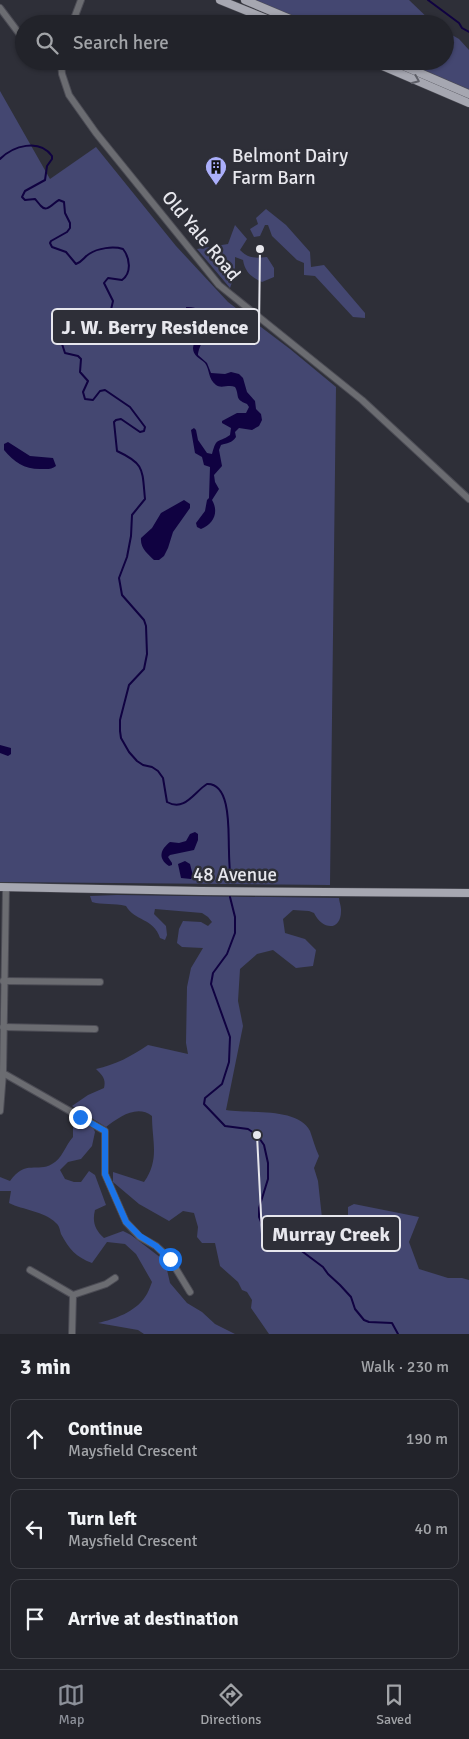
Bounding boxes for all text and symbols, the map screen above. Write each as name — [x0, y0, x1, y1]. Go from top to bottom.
search box — [15, 15, 454, 70]
icon: search — [33, 29, 61, 57]
text: Search here — [73, 31, 169, 55]
one-way arrow — [411, 75, 419, 85]
place label: Belmont Dairy Farm Barn — [232, 144, 348, 190]
building icon: Belmont Dairy Farm Barn — [204, 155, 228, 186]
street label: Old Yale Road — [156, 186, 246, 286]
callout: J. W. Berry Residence — [52, 309, 259, 344]
text: J. W. Berry Residence — [61, 315, 249, 340]
street label: 48 Avenue — [193, 863, 277, 887]
route end — [69, 1106, 92, 1129]
callout: Murray Creek — [262, 1216, 400, 1251]
text: Murray Creek — [272, 1222, 391, 1247]
route start — [159, 1248, 182, 1271]
text: 3 min — [20, 1354, 71, 1380]
text: Walk · 230 m — [361, 1357, 449, 1377]
text: Continue — [68, 1417, 143, 1441]
icon: ahead — [21, 1425, 49, 1453]
text: 190 m — [406, 1429, 448, 1449]
text: Maysfield Crescent — [68, 1441, 197, 1461]
text: Turn left — [68, 1507, 137, 1531]
icon: left — [21, 1515, 49, 1543]
text: 40 m — [414, 1519, 448, 1539]
text: Maysfield Crescent — [68, 1531, 197, 1551]
icon: arrive — [21, 1605, 49, 1633]
text: Arrive at destination — [68, 1607, 239, 1631]
tab: Map — [57, 1681, 85, 1728]
tab: Directions — [200, 1681, 261, 1728]
tab: Saved — [376, 1681, 412, 1728]

